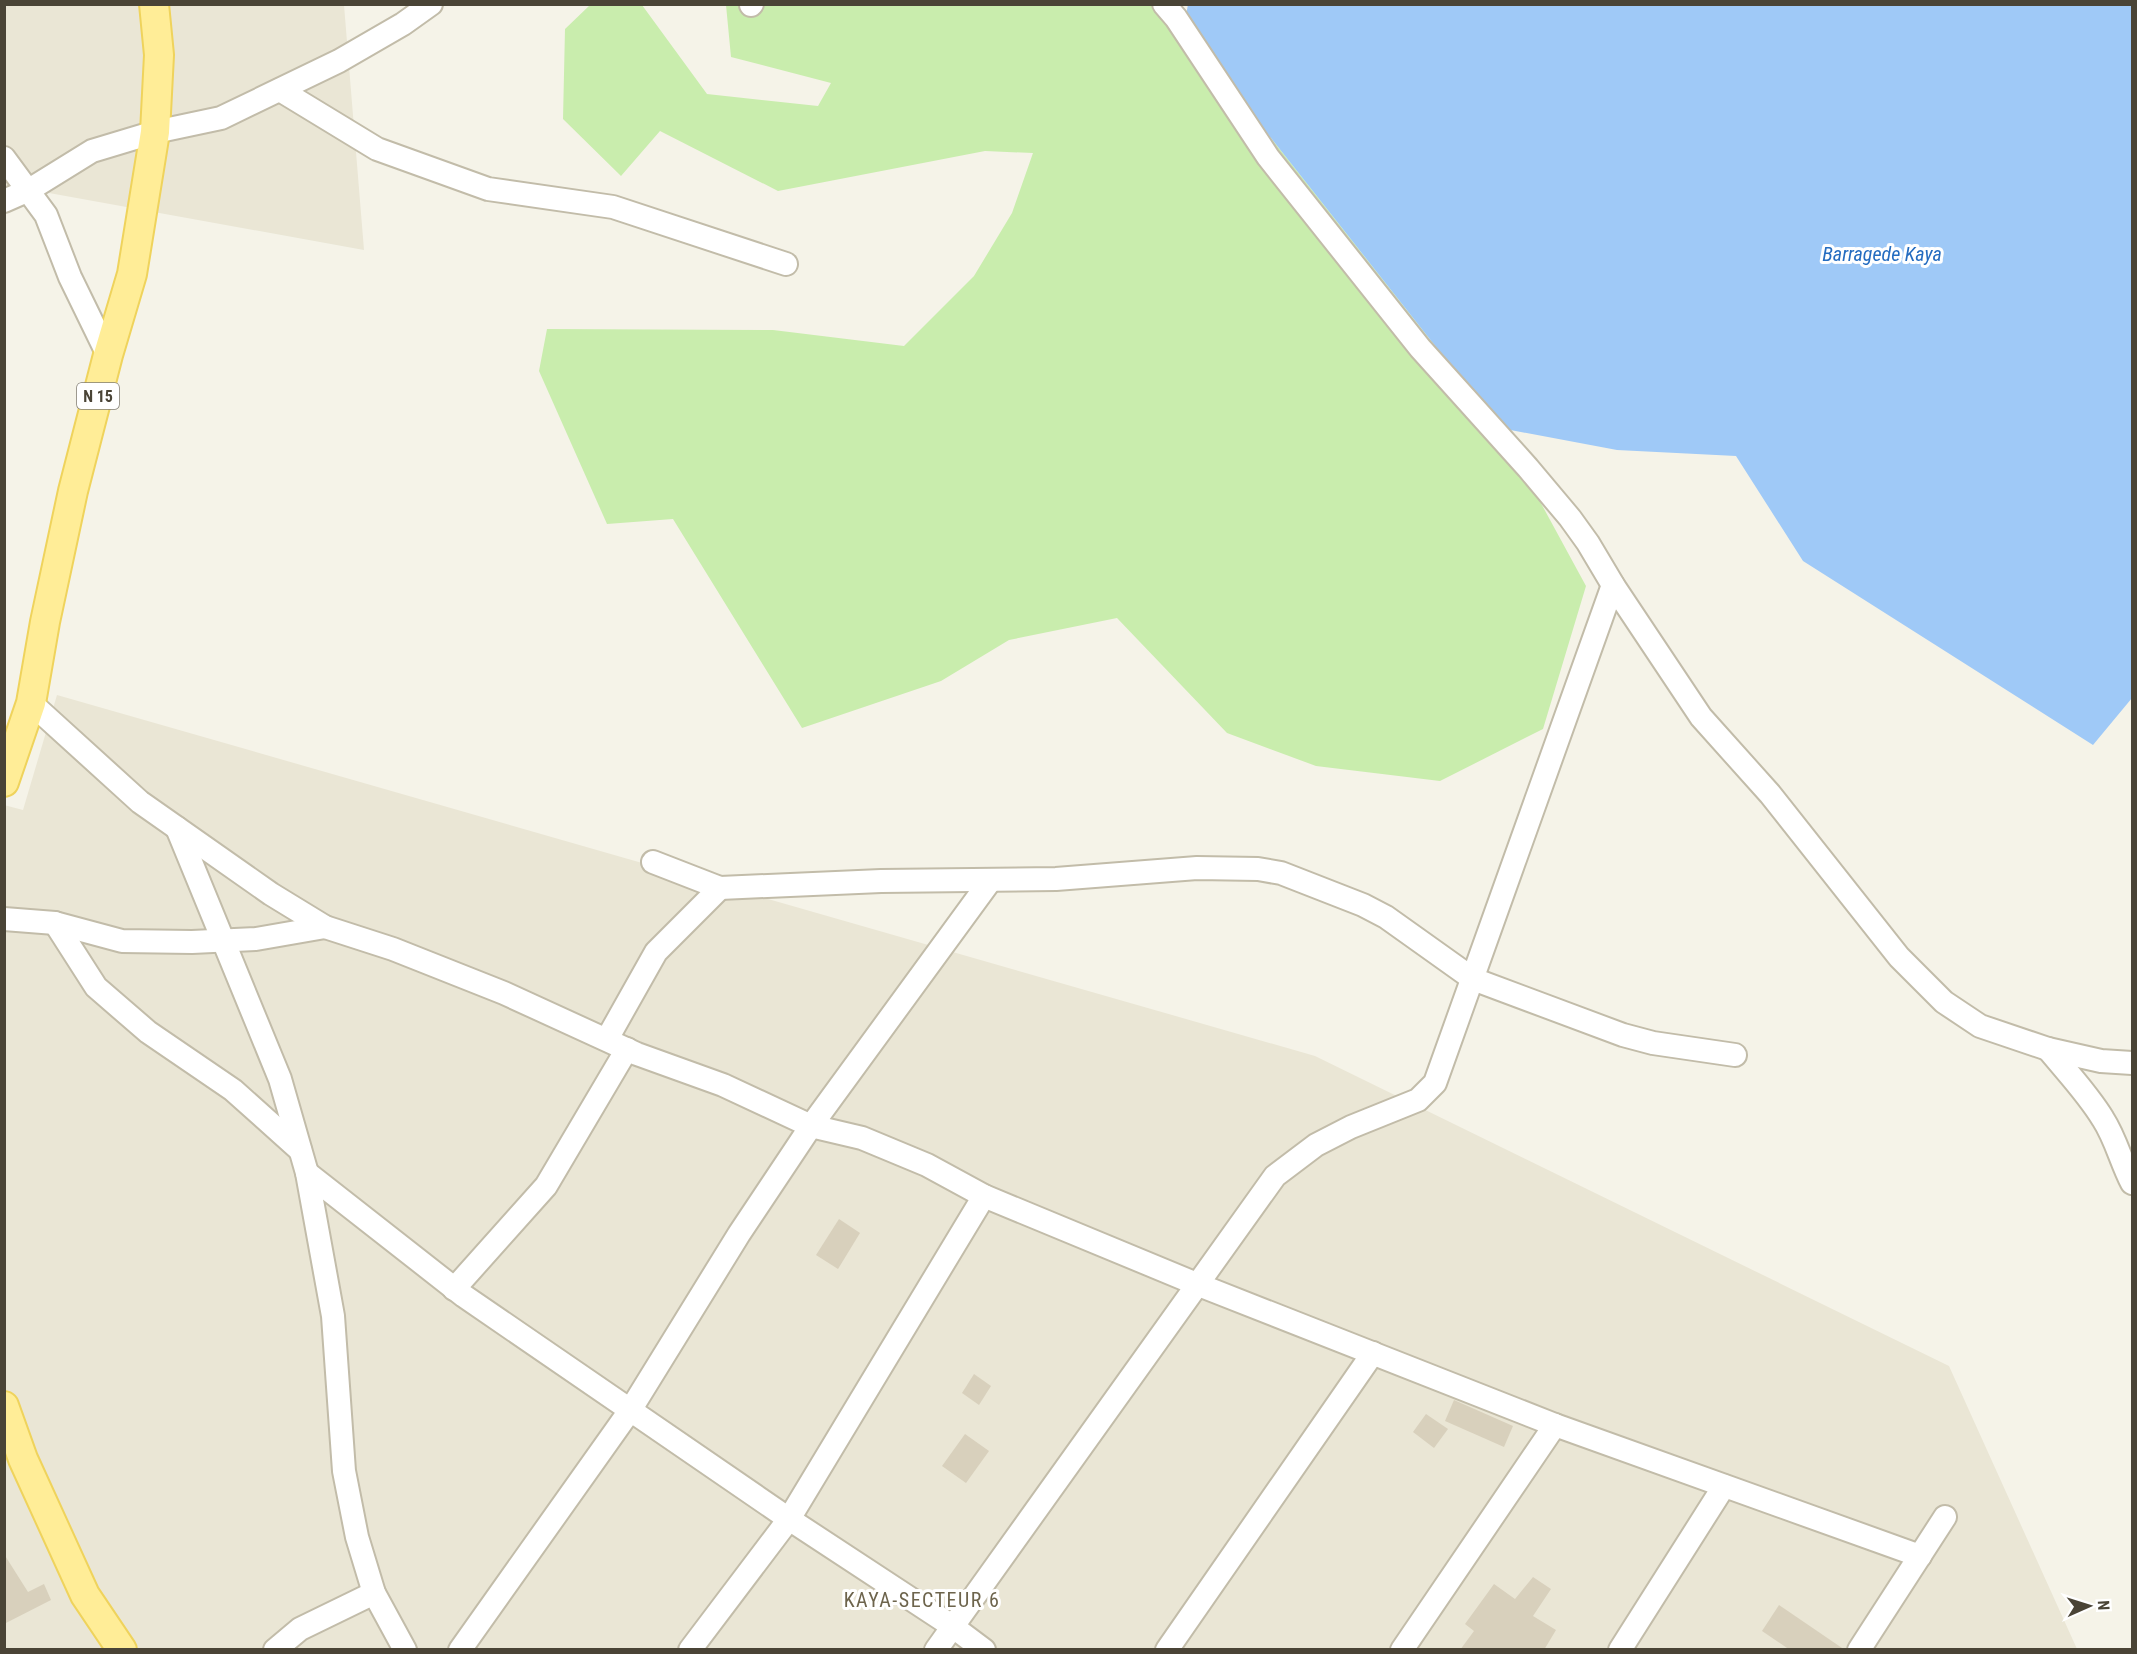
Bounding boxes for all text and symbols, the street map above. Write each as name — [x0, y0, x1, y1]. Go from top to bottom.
water label: Barragede Kaya — [1822, 242, 1942, 266]
road number: N 15 — [77, 383, 119, 409]
north arrow — [2059, 1576, 2119, 1636]
district label: KAYA-SECTEUR 6 — [844, 1588, 1000, 1612]
text: N — [2094, 1600, 2113, 1611]

